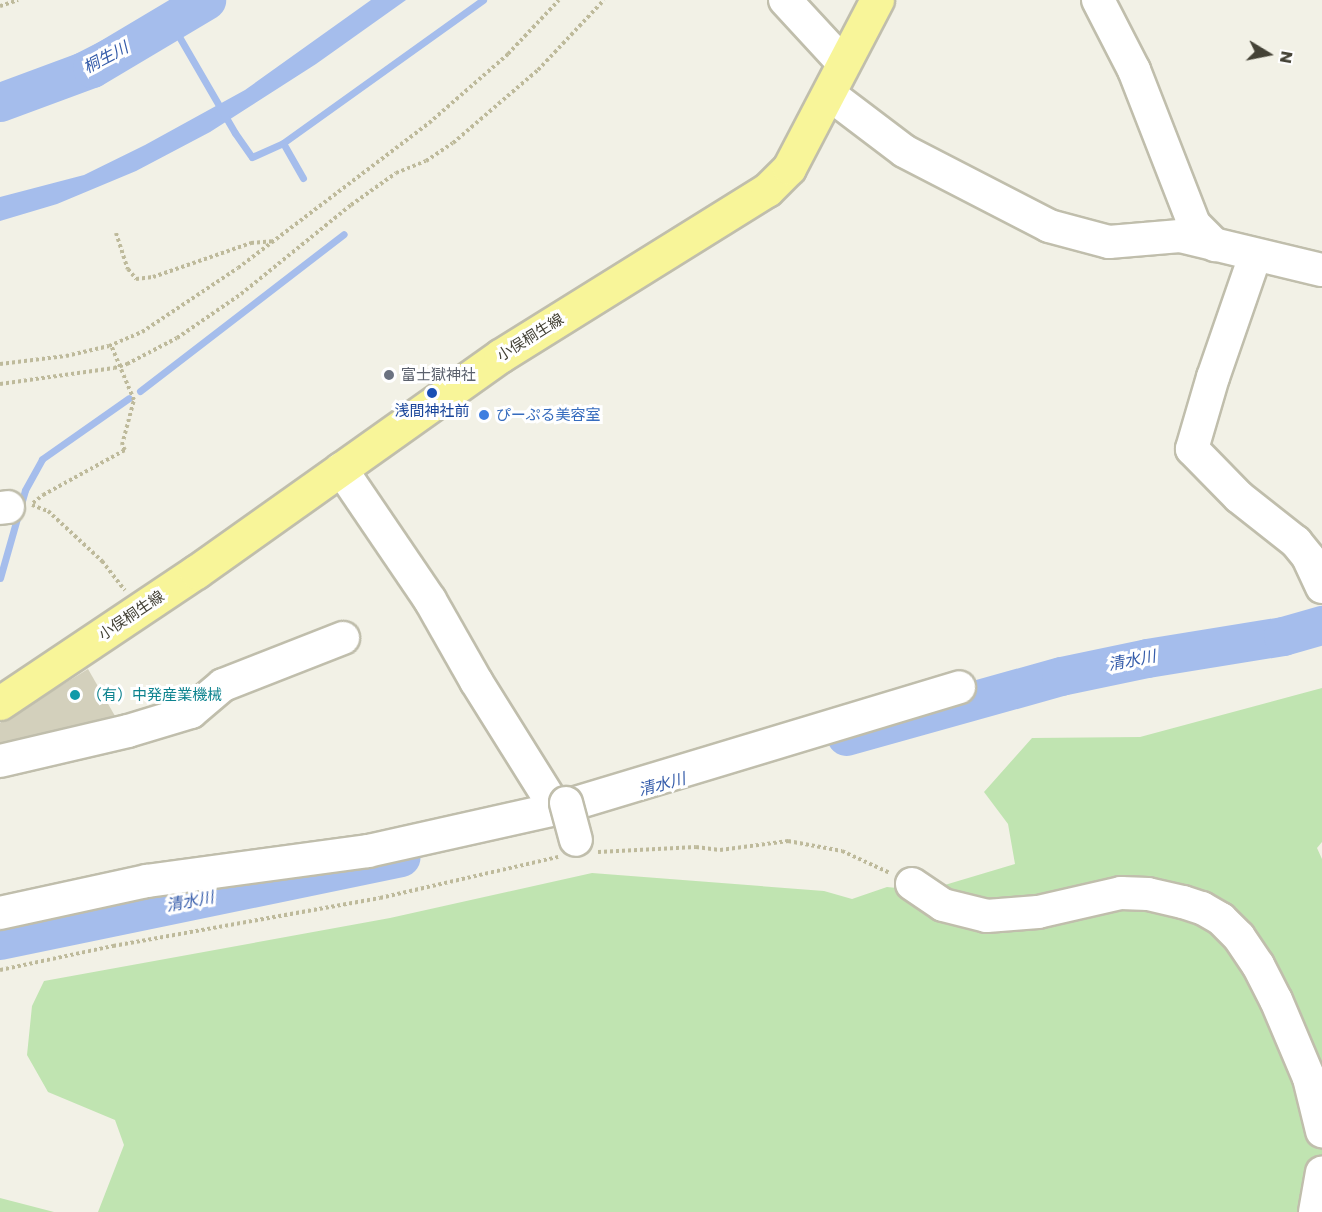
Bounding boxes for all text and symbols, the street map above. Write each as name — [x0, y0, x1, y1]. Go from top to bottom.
north arrow — [1238, 24, 1298, 84]
water label: 桐生川 — [80, 38, 132, 78]
text: N — [1274, 49, 1299, 65]
street label: 小俣桐生線 — [493, 309, 567, 365]
place label: 富士獄神社 — [401, 366, 476, 384]
marker: 富士獄神社 — [382, 368, 396, 382]
marker: 浅間神社前 — [425, 386, 439, 400]
place label: 浅間神社前 — [395, 402, 469, 420]
place label: ぴーぷる美容室 — [496, 406, 601, 424]
marker: ぴーぷる美容室 — [477, 408, 491, 422]
street label: 小俣桐生線 — [95, 587, 167, 643]
water label: 清水川 — [1107, 647, 1157, 675]
place label: （有）中発産業機械 — [87, 686, 222, 704]
marker: （有）中発産業機械 — [68, 688, 82, 702]
water label: 清水川 — [636, 770, 688, 800]
water label: 清水川 — [165, 888, 215, 916]

